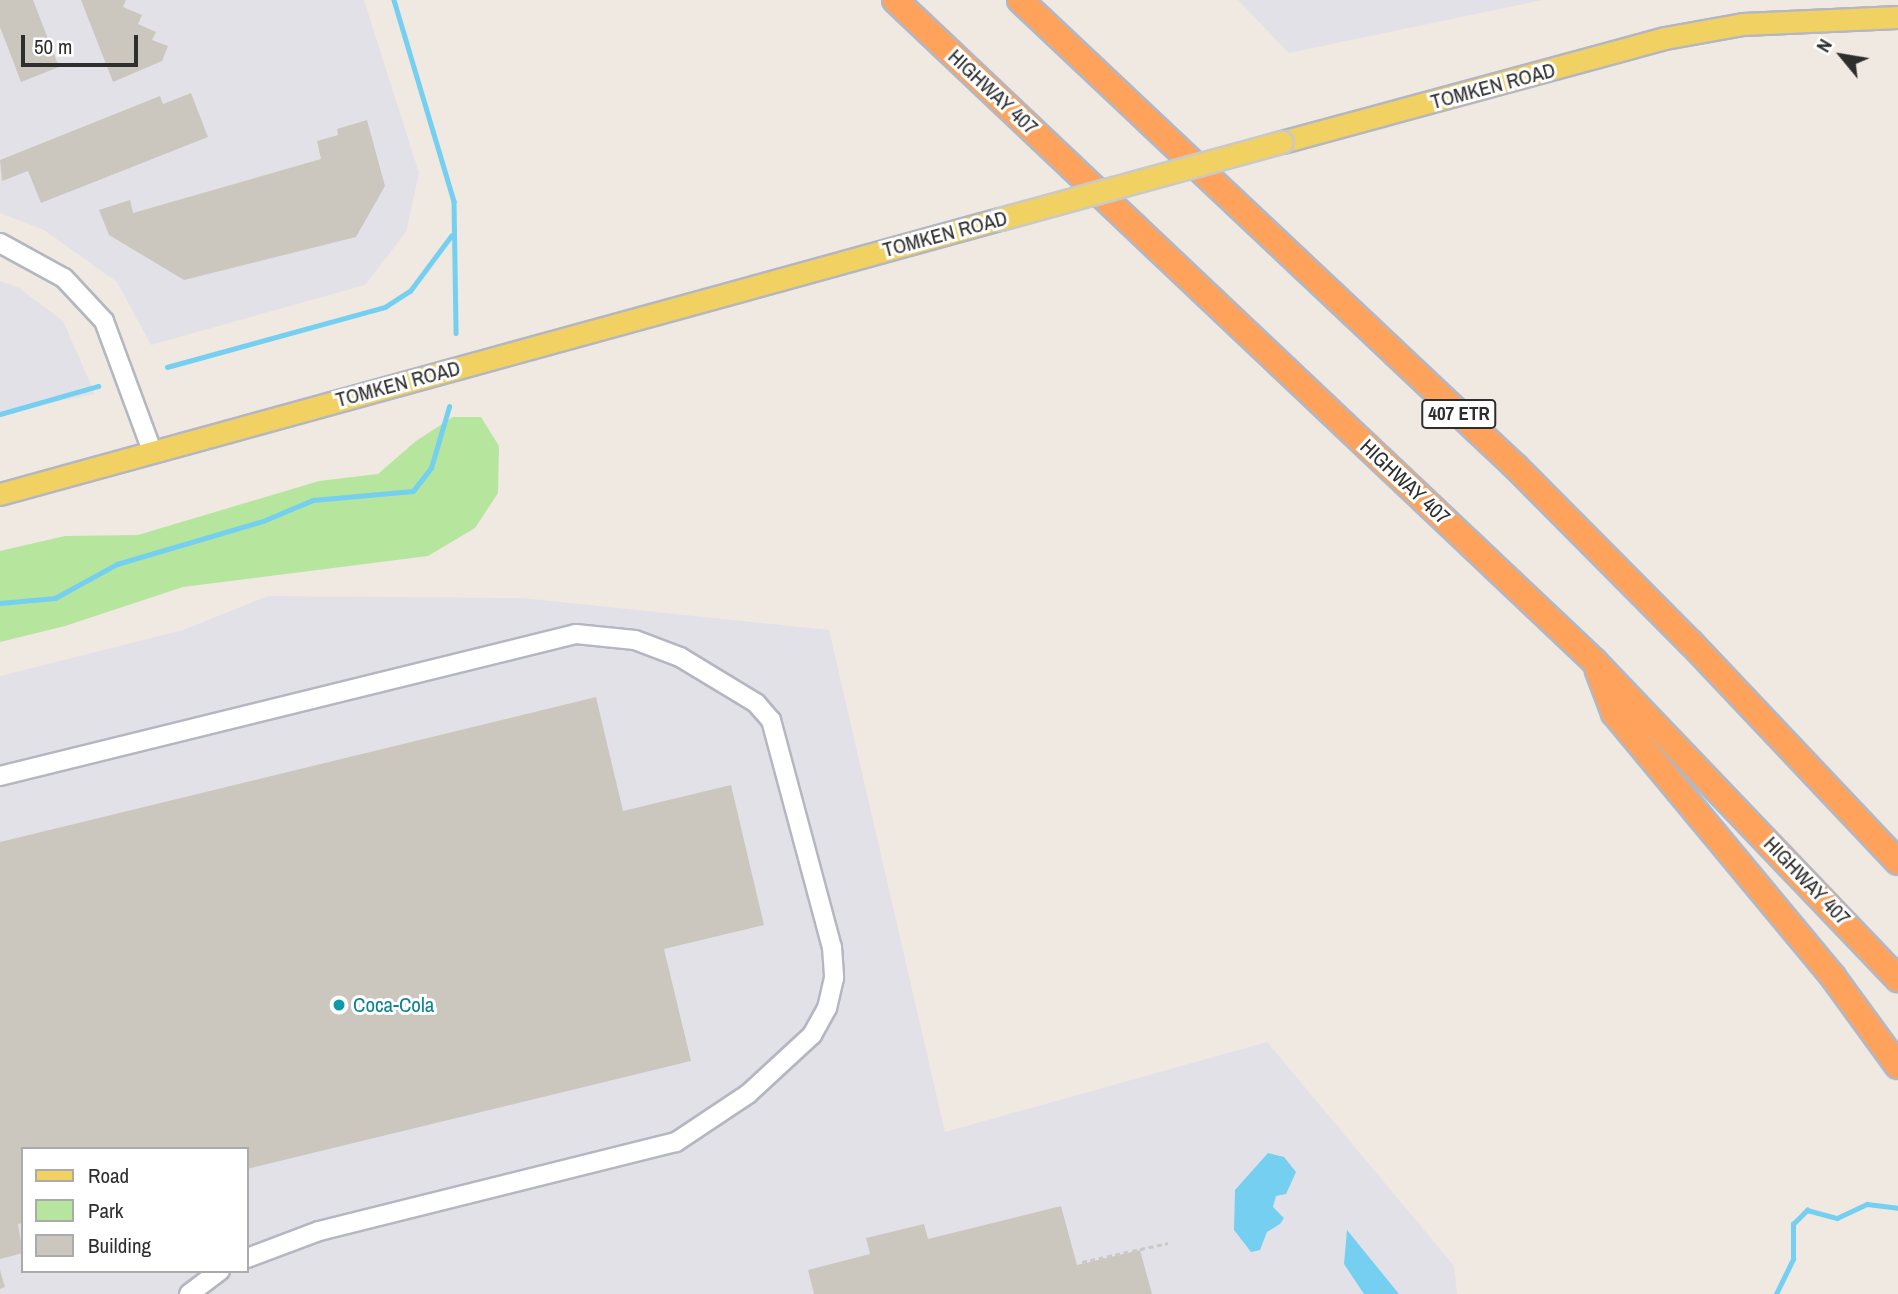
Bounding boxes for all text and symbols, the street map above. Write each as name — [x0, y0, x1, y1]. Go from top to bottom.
scale bar — [24, 21, 142, 65]
north arrow — [1807, 21, 1877, 91]
text: 50 m — [34, 32, 72, 61]
text: N — [1810, 34, 1838, 57]
street label: HIGHWAY 407 — [943, 44, 1043, 140]
street label: TOMKEN ROAD — [1428, 57, 1558, 115]
street label: TOMKEN ROAD — [880, 205, 1010, 263]
street label: TOMKEN ROAD — [333, 355, 463, 413]
road number: 407 ETR — [1420, 398, 1498, 430]
street label: HIGHWAY 407 — [1355, 434, 1455, 530]
street label: HIGHWAY 407 — [1758, 831, 1856, 931]
place label: Coca-Cola — [353, 992, 434, 1018]
marker: Coca-Cola — [331, 997, 347, 1013]
legend — [21, 1147, 248, 1273]
text: Road — [88, 1161, 129, 1190]
text: Park — [88, 1196, 123, 1225]
text: Building — [88, 1231, 151, 1260]

